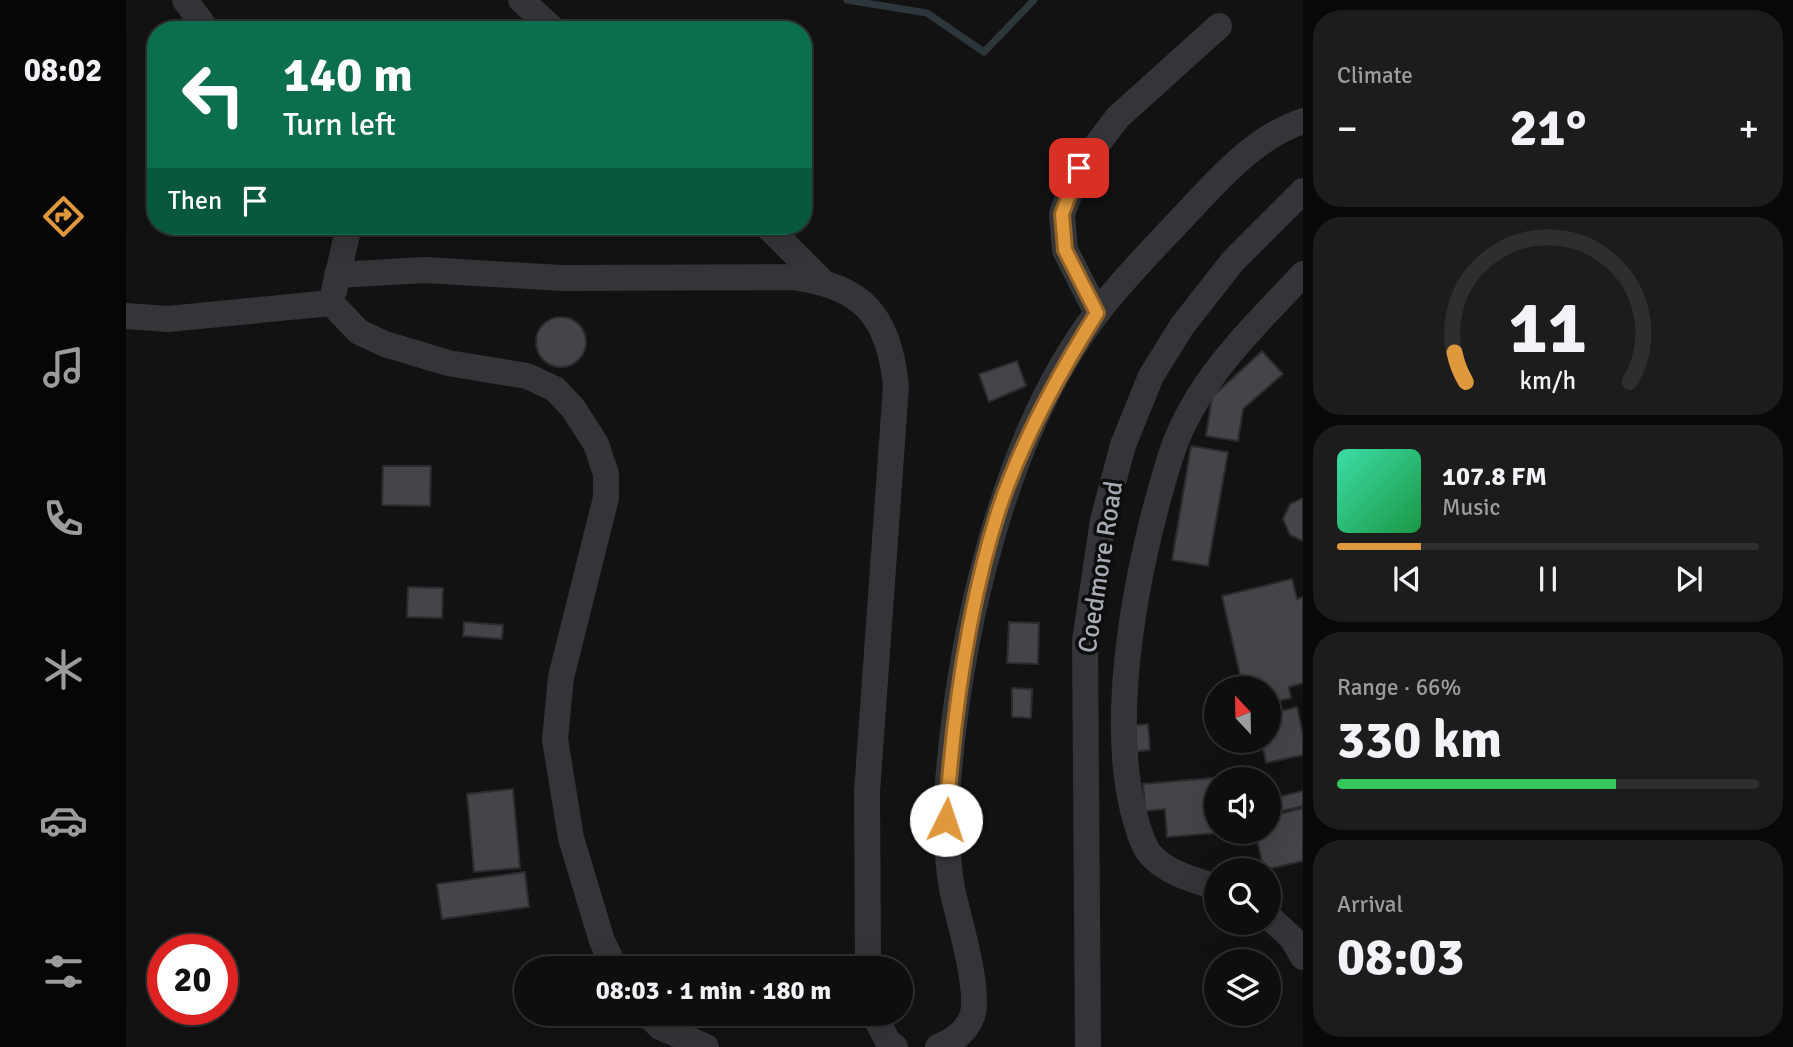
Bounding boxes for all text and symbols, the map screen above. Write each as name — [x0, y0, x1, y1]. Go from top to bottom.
text: 140 m — [283, 45, 413, 105]
icon: left — [168, 49, 259, 140]
text: 08:02 — [24, 51, 102, 90]
text: Climate — [1337, 61, 1413, 90]
text: 21° — [1510, 96, 1586, 160]
text: Turn left — [283, 105, 396, 144]
text: − — [1337, 105, 1358, 152]
text: + — [1738, 105, 1759, 152]
pin — [1049, 138, 1109, 198]
icon: arrive — [1060, 149, 1098, 187]
icon: arrive — [236, 182, 274, 220]
text: Then — [168, 185, 222, 217]
icon: directions — [39, 192, 88, 241]
text: 11 — [1509, 285, 1587, 374]
icon: music — [39, 343, 88, 392]
text: km/h — [1520, 365, 1576, 396]
text: 107.8 FM — [1442, 461, 1547, 493]
street label: Coedmore Road — [1072, 479, 1130, 655]
text: Music — [1442, 493, 1500, 522]
icon: phone — [39, 494, 88, 543]
icon: previous — [1388, 560, 1426, 598]
icon: pause — [1529, 560, 1567, 598]
icon: next — [1670, 560, 1708, 598]
icon: climate — [39, 645, 88, 694]
text: Range · 66% — [1337, 673, 1461, 702]
north arrow — [1204, 676, 1281, 752]
map controls — [1204, 676, 1281, 1026]
text: 330 km — [1337, 708, 1502, 772]
button: sound — [1204, 767, 1281, 844]
position arrow — [909, 783, 983, 857]
icon: car — [39, 796, 88, 845]
button: search — [1204, 858, 1281, 935]
text: Arrival — [1337, 890, 1403, 919]
text: 08:03 — [1337, 925, 1465, 989]
speed limit sign: 20 — [147, 934, 238, 1025]
icon: filters — [39, 947, 88, 996]
button: layers — [1204, 949, 1281, 1026]
text: 08:03 · 1 min · 180 m — [596, 975, 831, 1007]

